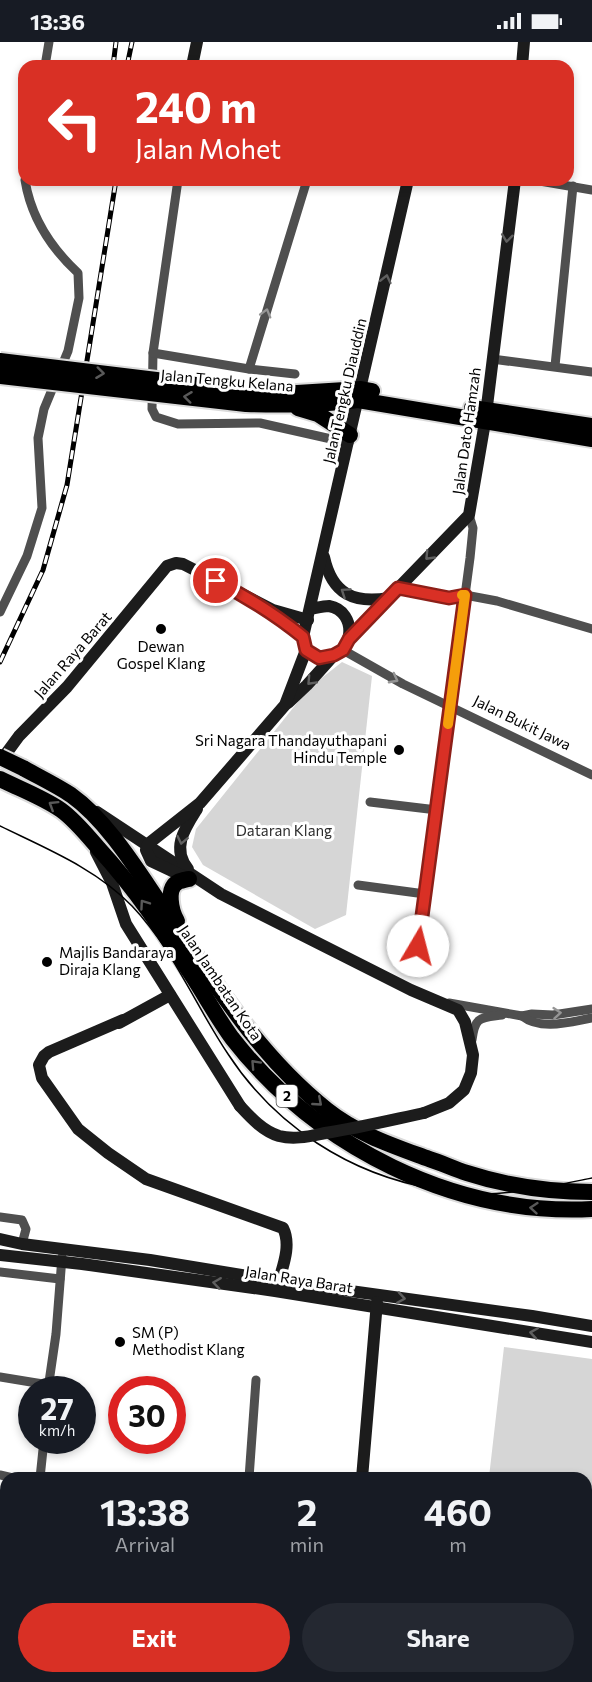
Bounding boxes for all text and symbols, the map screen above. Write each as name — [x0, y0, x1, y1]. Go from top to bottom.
text: 13:36 — [30, 8, 85, 35]
text: 240 m — [135, 80, 257, 132]
icon: left — [36, 84, 114, 162]
text: Jalan Mohet — [135, 132, 281, 165]
one-way arrow — [502, 233, 514, 243]
one-way arrow — [378, 274, 391, 284]
one-way arrow — [259, 308, 271, 319]
street label: Jalan Tengku Diauddin — [319, 316, 370, 465]
street label: Jalan Tengku Kelana — [160, 365, 294, 395]
one-way arrow — [95, 366, 104, 378]
street label: Jalan Dato Hamzah — [448, 366, 484, 496]
one-way arrow — [183, 391, 192, 404]
one-way arrow — [425, 549, 436, 560]
pin — [190, 555, 241, 606]
icon: arrive — [199, 564, 232, 597]
one-way arrow — [341, 588, 352, 599]
street label: Jalan Raya Barat — [30, 607, 115, 701]
marker: Dewan Gospel Klang — [154, 622, 168, 636]
place label: Dewan Gospel Klang — [117, 637, 205, 672]
one-way arrow — [388, 672, 398, 683]
one-way arrow — [307, 674, 318, 685]
street label: Jalan Bukit Jawa — [471, 691, 574, 753]
place label: Sri Nagara Thandayuthapani Hindu Temple — [195, 731, 387, 766]
marker: Sri Nagara Thandayuthapani Hindu Temple — [392, 743, 406, 757]
one-way arrow — [49, 801, 59, 813]
park label: Dataran Klang — [236, 821, 332, 839]
one-way arrow — [176, 835, 189, 845]
one-way arrow — [140, 900, 151, 911]
position arrow — [386, 914, 450, 978]
street label: Jalan Jambatan Kota — [176, 921, 266, 1044]
place label: Majlis Bandaraya Diraja Klang — [59, 943, 174, 978]
marker: Majlis Bandaraya Diraja Klang — [40, 955, 54, 969]
one-way arrow — [553, 1007, 562, 1020]
one-way arrow — [251, 1060, 262, 1071]
road number: 2 — [276, 1085, 298, 1107]
one-way arrow — [311, 1095, 322, 1106]
one-way arrow — [529, 1202, 538, 1215]
street label: Jalan Raya Barat — [244, 1262, 354, 1296]
one-way arrow — [213, 1277, 222, 1289]
one-way arrow — [397, 1291, 406, 1303]
place label: SM (P) Methodist Klang — [132, 1323, 245, 1358]
one-way arrow — [530, 1327, 539, 1339]
marker: SM (P) Methodist Klang — [113, 1335, 127, 1349]
speed limit sign: 30 — [108, 1376, 186, 1454]
text: 27 — [40, 1389, 74, 1426]
text: km/h — [39, 1421, 75, 1439]
text: 13:38 — [100, 1489, 190, 1533]
text: 2 — [297, 1489, 317, 1533]
text: 460 — [424, 1489, 492, 1533]
text: Arrival — [115, 1532, 175, 1556]
text: min — [290, 1532, 324, 1556]
text: m — [449, 1532, 467, 1556]
button: Exit — [18, 1603, 290, 1672]
button: Share — [302, 1603, 574, 1672]

